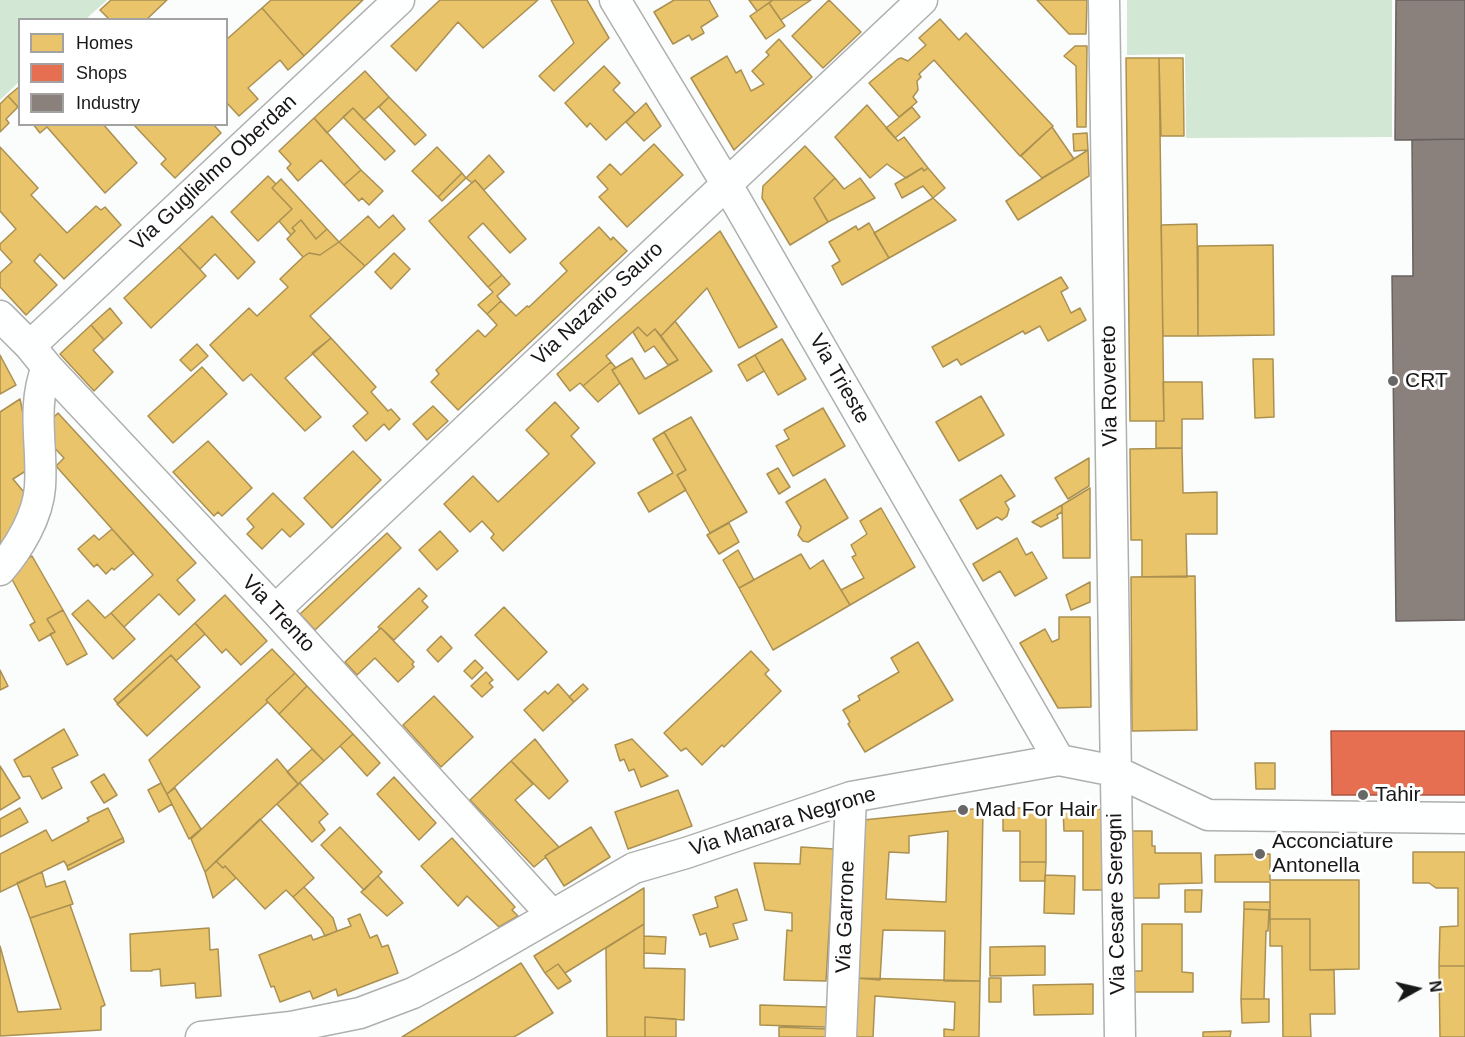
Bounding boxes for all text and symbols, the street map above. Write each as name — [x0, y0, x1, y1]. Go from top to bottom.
legend — [18, 18, 228, 126]
text: Homes — [76, 33, 133, 53]
text: Shops — [76, 63, 127, 83]
street label: Via Guglielmo Oberdan — [126, 89, 302, 257]
text: Industry — [76, 93, 140, 113]
street label: Via Nazario Sauro — [527, 237, 669, 371]
street label: Via Rovereto — [1096, 325, 1124, 447]
street label: Via Trieste — [803, 330, 875, 428]
place label: CRT — [1405, 368, 1448, 394]
marker: CRT — [1386, 374, 1400, 388]
street label: Via Trento — [236, 570, 320, 658]
street label: Via Manara Negrone — [687, 782, 879, 862]
place label: Tahir — [1375, 782, 1421, 808]
marker: Tahir — [1356, 788, 1370, 802]
place label: Mad For Hair — [975, 797, 1098, 823]
marker: Mad For Hair — [956, 803, 970, 817]
street label: Via Cesare Seregni — [1103, 813, 1131, 995]
place label: Acconciature Antonella — [1272, 829, 1393, 879]
marker: Acconciature Antonella — [1253, 847, 1267, 861]
street label: Via Garrone — [831, 860, 861, 974]
north arrow — [1387, 959, 1447, 1019]
text: N — [1426, 980, 1445, 993]

